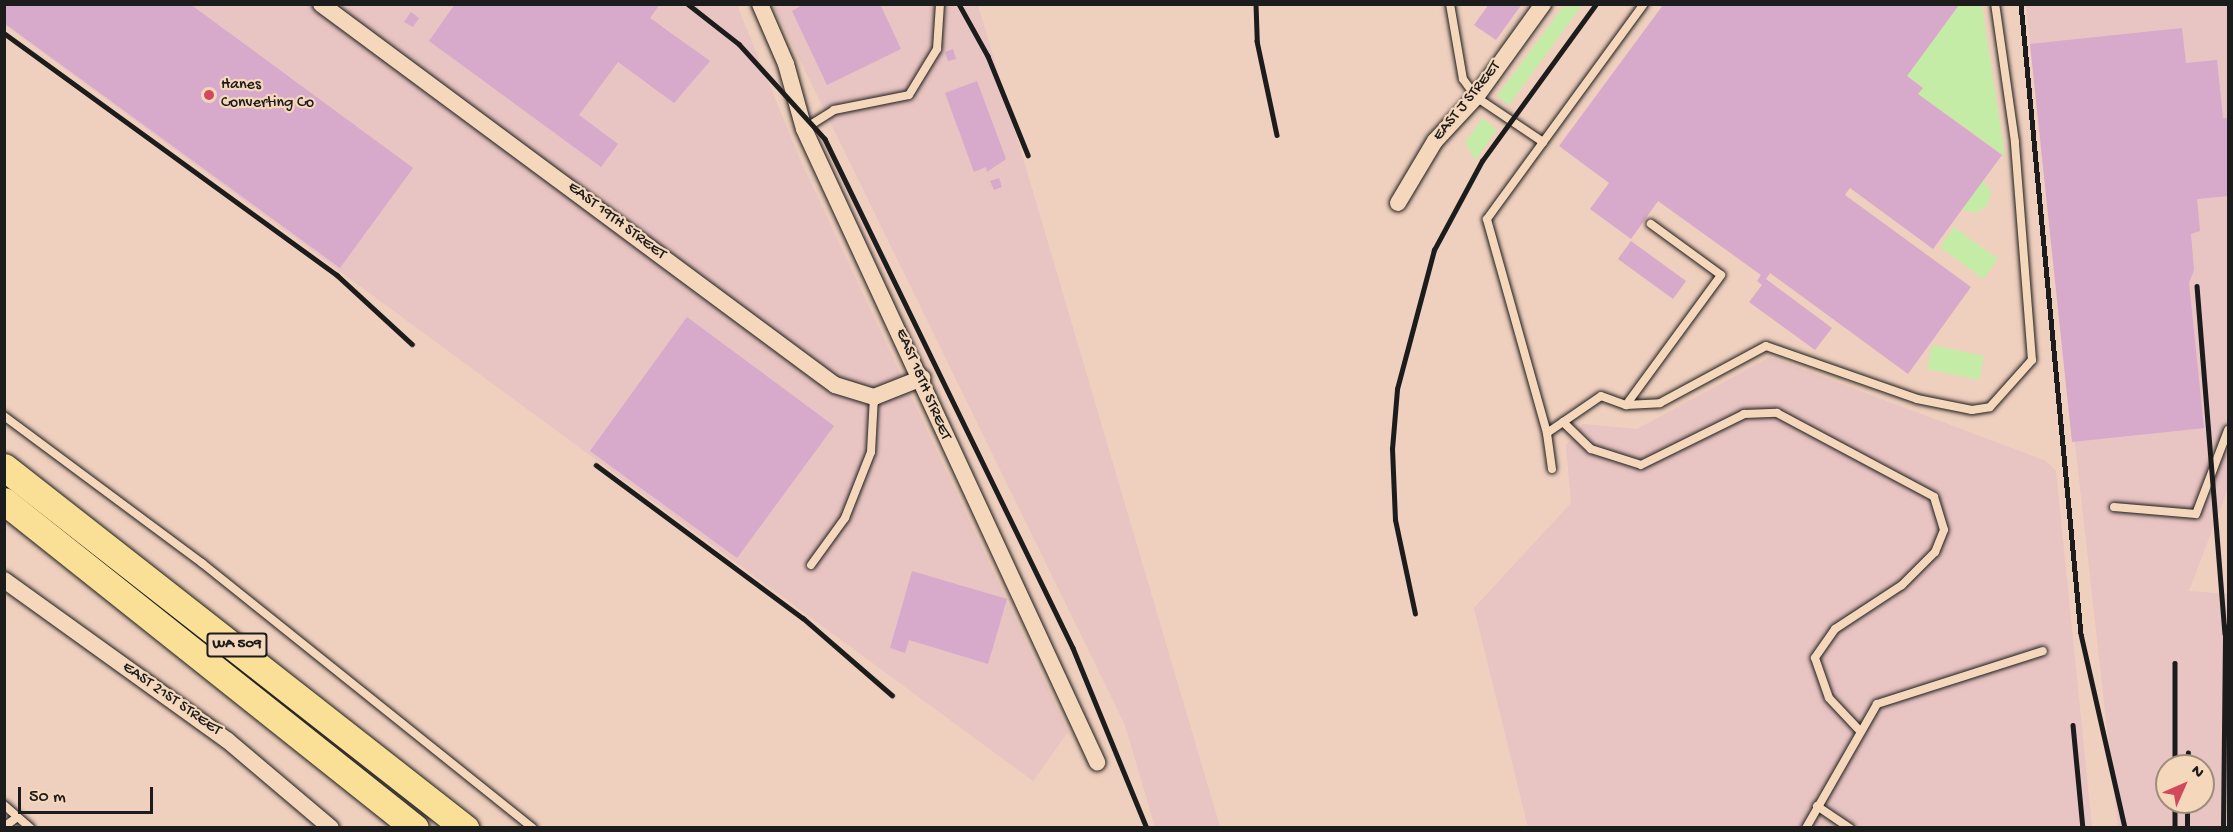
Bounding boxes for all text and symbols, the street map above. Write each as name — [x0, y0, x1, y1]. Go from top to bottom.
street label: EAST J STREET — [1430, 58, 1506, 146]
place label: Hanes Converting Co — [221, 76, 314, 114]
marker: Hanes Converting Co — [202, 88, 216, 102]
street label: EAST 19TH STREET — [563, 179, 669, 265]
street label: EAST 18TH STREET — [890, 326, 954, 444]
road number: WA 509 — [206, 633, 268, 657]
street label: EAST 21ST STREET — [118, 659, 224, 741]
north arrow — [2155, 754, 2215, 814]
text: N — [2186, 762, 2207, 783]
scale bar — [21, 775, 156, 813]
text: 50 m — [29, 787, 66, 808]

